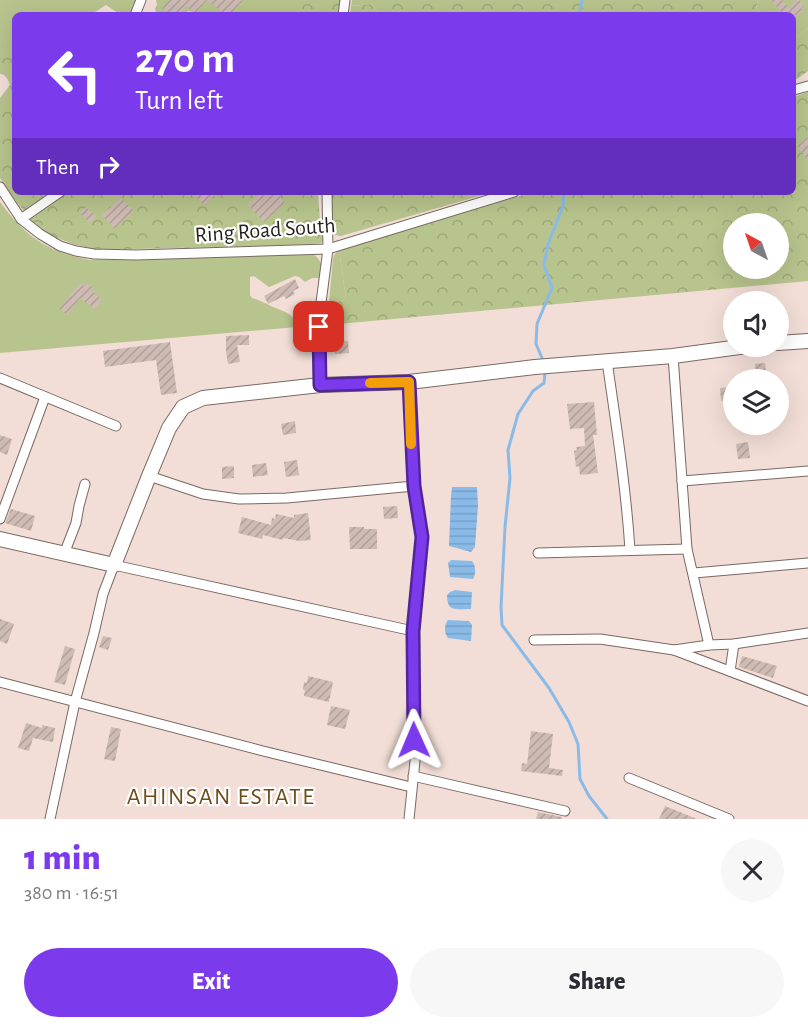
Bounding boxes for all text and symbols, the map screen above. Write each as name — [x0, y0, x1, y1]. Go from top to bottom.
icon: left — [36, 36, 114, 114]
text: 270 m — [135, 38, 235, 80]
text: Turn left — [135, 87, 223, 114]
icon: right — [92, 150, 125, 183]
text: Then — [36, 156, 80, 178]
north arrow — [723, 213, 789, 279]
map controls — [723, 213, 789, 435]
street label: Ring Road South — [194, 214, 336, 246]
button: sound — [723, 291, 789, 357]
pin — [293, 301, 344, 352]
icon: arrive — [302, 310, 335, 343]
button: layers — [723, 369, 789, 435]
position arrow — [382, 708, 446, 772]
district label: AHINSAN ESTATE — [127, 785, 315, 809]
button: close — [721, 839, 784, 902]
text: 1 min — [24, 840, 101, 876]
text: 380 m · 16:51 — [24, 883, 119, 903]
button: Exit — [24, 948, 398, 1017]
button: Share — [410, 948, 784, 1017]

